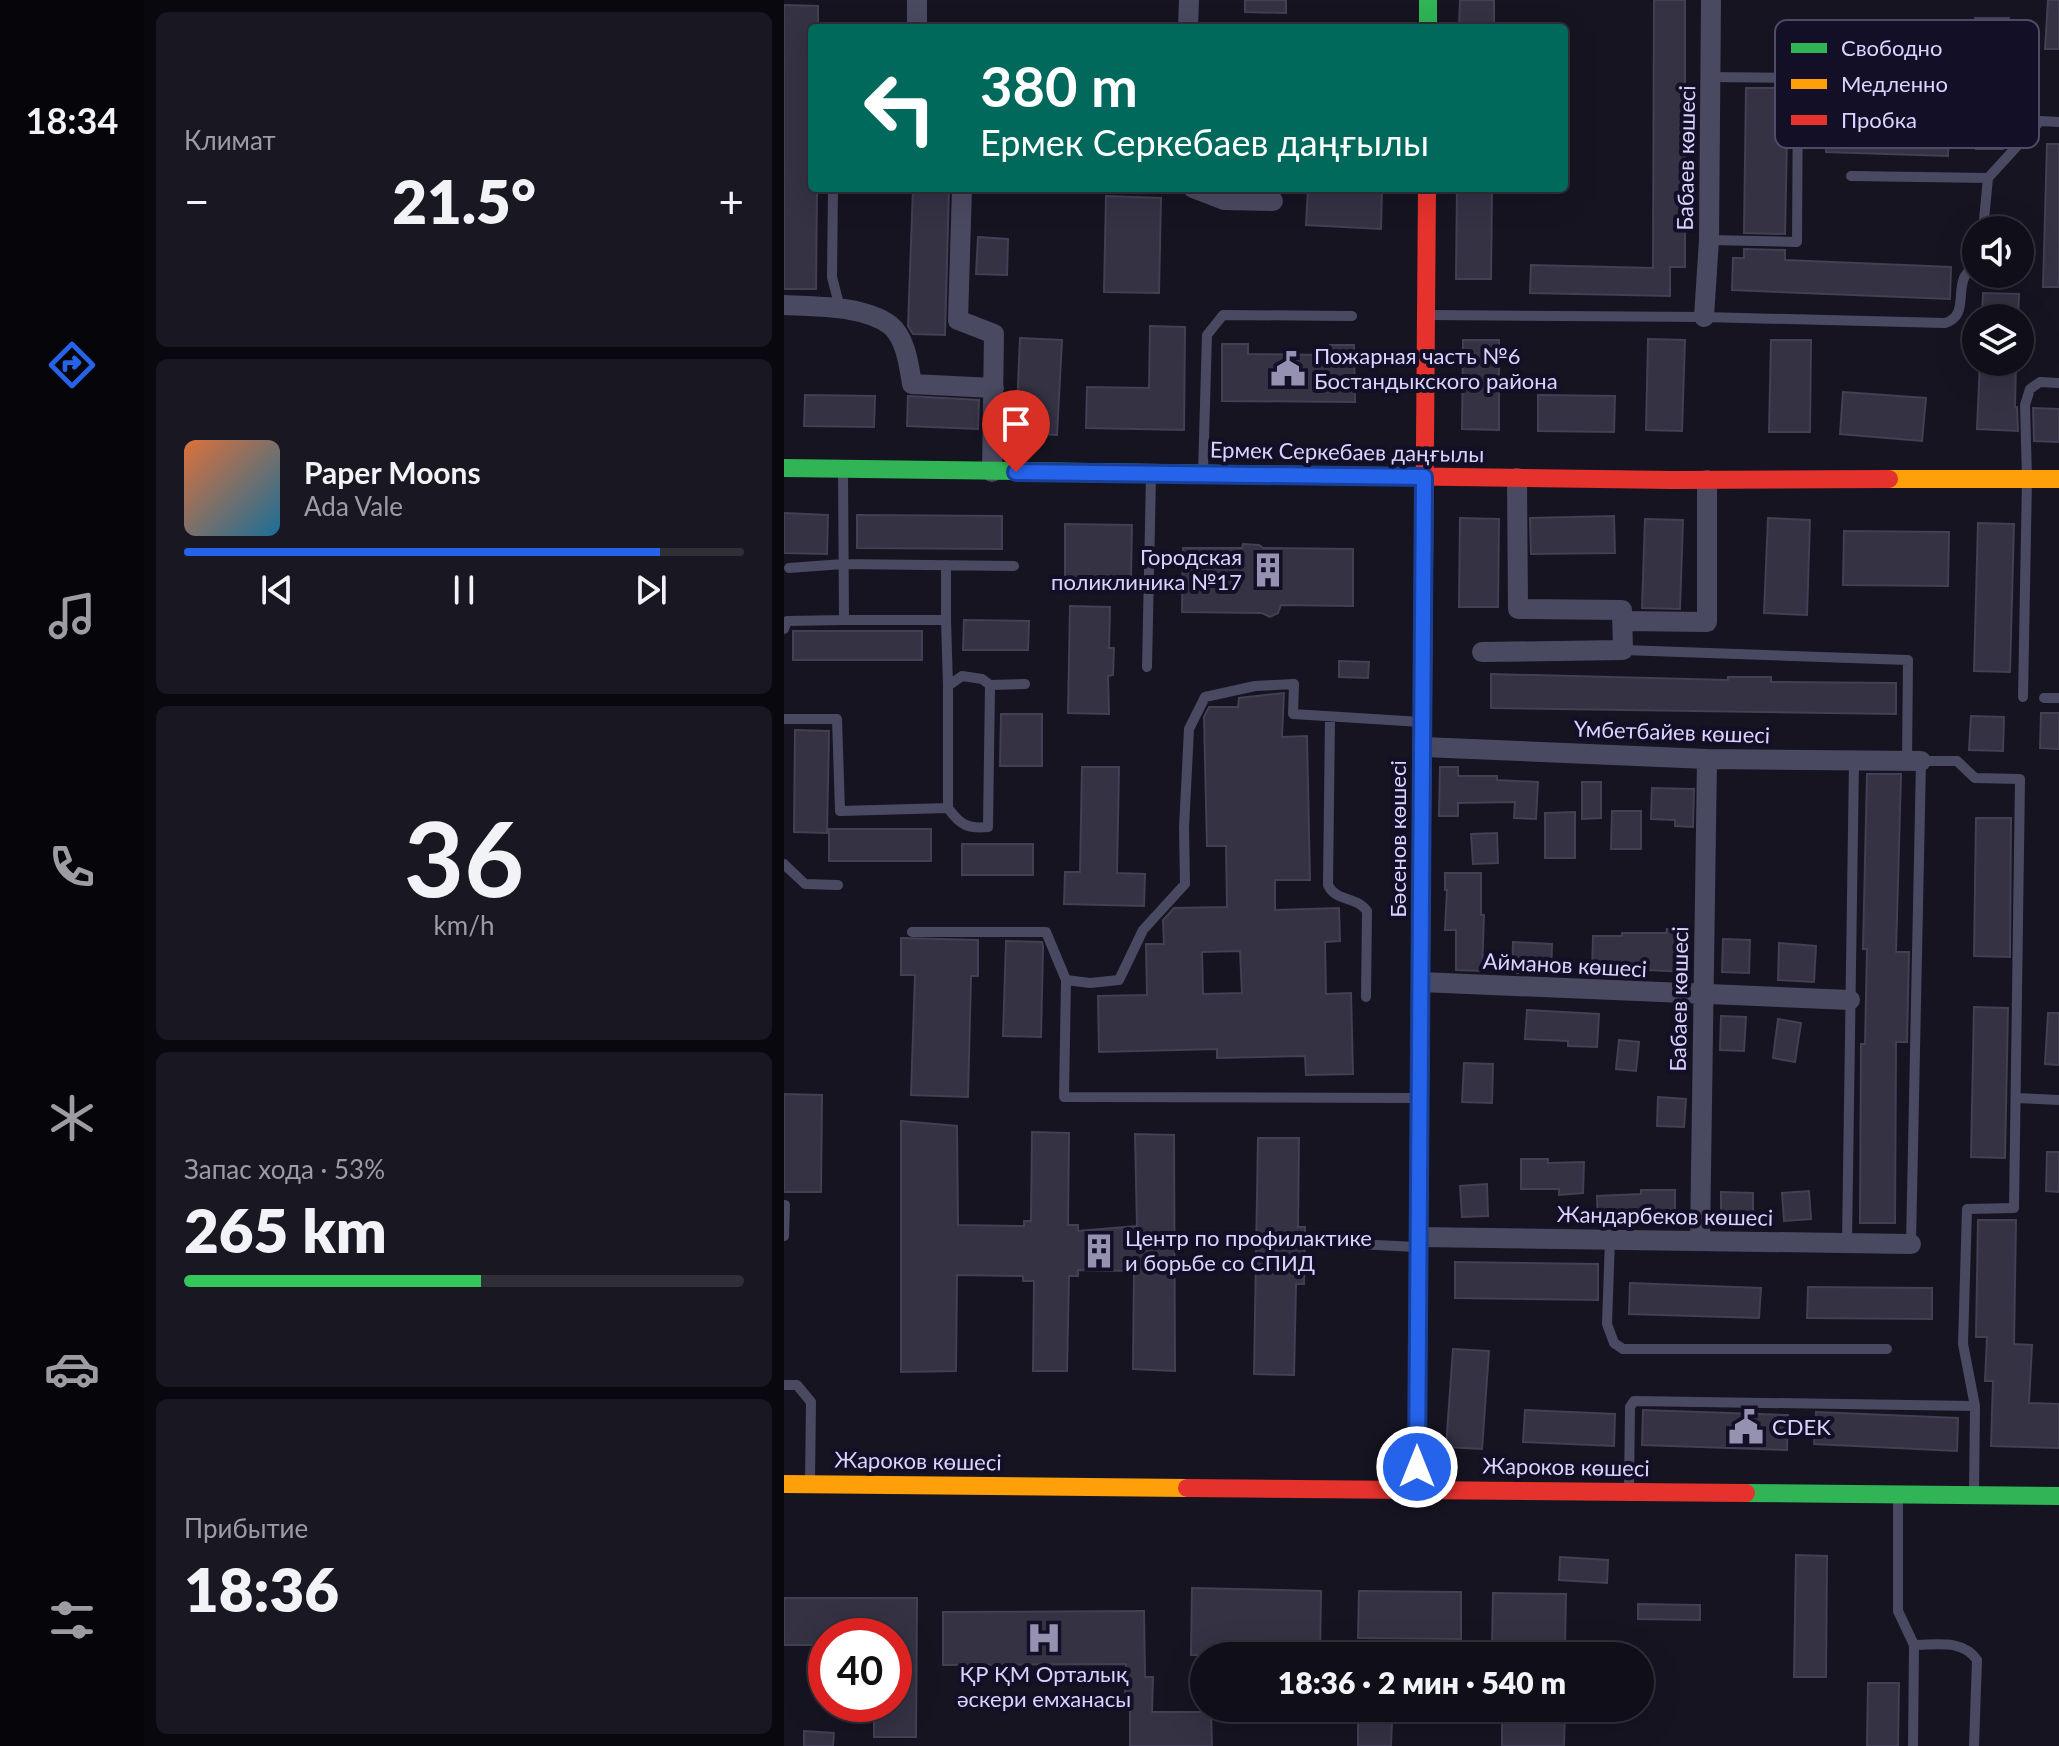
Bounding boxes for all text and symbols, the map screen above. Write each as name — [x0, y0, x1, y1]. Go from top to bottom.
legend — [1775, 20, 2039, 148]
text: Свободно — [1841, 34, 1942, 61]
text: 380 m — [980, 52, 1138, 119]
icon: left — [848, 56, 952, 160]
text: Медленно — [1841, 70, 1948, 97]
street label: Бабаев көшесі — [1671, 85, 1700, 231]
text: 18:34 — [26, 98, 118, 142]
text: Пробка — [1841, 106, 1917, 133]
text: Ермек Серкебаев даңғылы — [980, 120, 1429, 164]
text: Климат — [184, 124, 276, 156]
text: 21.5° — [392, 165, 536, 237]
text: − — [184, 175, 210, 227]
text: + — [718, 175, 744, 227]
map controls — [1962, 216, 2034, 376]
button: sound — [1962, 216, 2034, 288]
button: layers — [1962, 304, 2034, 376]
icon: directions — [44, 337, 100, 393]
place label: Пожарная часть №6 Бостандыкского района — [1314, 342, 1558, 394]
public building icon: Пожарная часть №6 Бостандыкского района — [1269, 350, 1307, 388]
pin — [982, 390, 1050, 472]
icon: arrive — [994, 402, 1038, 446]
street label: Ермек Серкебаев даңғылы — [1210, 436, 1484, 467]
text: Paper Moons — [304, 454, 481, 490]
text: Ada Vale — [304, 490, 403, 522]
place label: Городская поликлиника №17 — [1051, 543, 1242, 595]
building icon: Городская поликлиника №17 — [1249, 551, 1287, 589]
icon: previous — [255, 568, 299, 612]
icon: pause — [442, 568, 486, 612]
icon: next — [629, 568, 673, 612]
icon: music — [44, 588, 100, 644]
street label: Үмбетбайев көшесі — [1573, 715, 1771, 748]
street label: Бәсенов көшесі — [1384, 760, 1411, 918]
text: 36 — [404, 794, 524, 919]
icon: phone — [44, 839, 100, 895]
text: km/h — [434, 909, 494, 941]
street label: Бабаев көшесі — [1664, 926, 1693, 1072]
street label: Айманов көшесі — [1482, 947, 1648, 982]
icon: climate — [44, 1090, 100, 1146]
text: Запас хода · 53% — [184, 1153, 385, 1185]
text: 265 km — [184, 1194, 387, 1266]
street label: Жандарбеков көшесі — [1557, 1200, 1773, 1231]
place label: Центр по профилактике и борьбе со СПИД — [1125, 1224, 1372, 1276]
building icon: Центр по профилактике и борьбе со СПИД — [1080, 1232, 1118, 1270]
icon: car — [44, 1341, 100, 1397]
public building icon: CDEK — [1727, 1408, 1765, 1446]
place label: CDEK — [1772, 1413, 1831, 1440]
position arrow — [1375, 1425, 1459, 1509]
street label: Жароков көшесі — [834, 1446, 1002, 1475]
street label: Жароков көшесі — [1482, 1452, 1650, 1481]
text: Прибытие — [184, 1512, 308, 1544]
text: 18:36 — [184, 1553, 339, 1625]
icon: filters — [44, 1592, 100, 1648]
speed limit sign: 40 — [808, 1618, 912, 1722]
hospital icon: ҚР ҚМ Орталық әскери емханасы — [1025, 1619, 1063, 1657]
place label: ҚР ҚМ Орталық әскери емханасы — [957, 1660, 1131, 1712]
text: 18:36 · 2 мин · 540 m — [1278, 1664, 1566, 1700]

